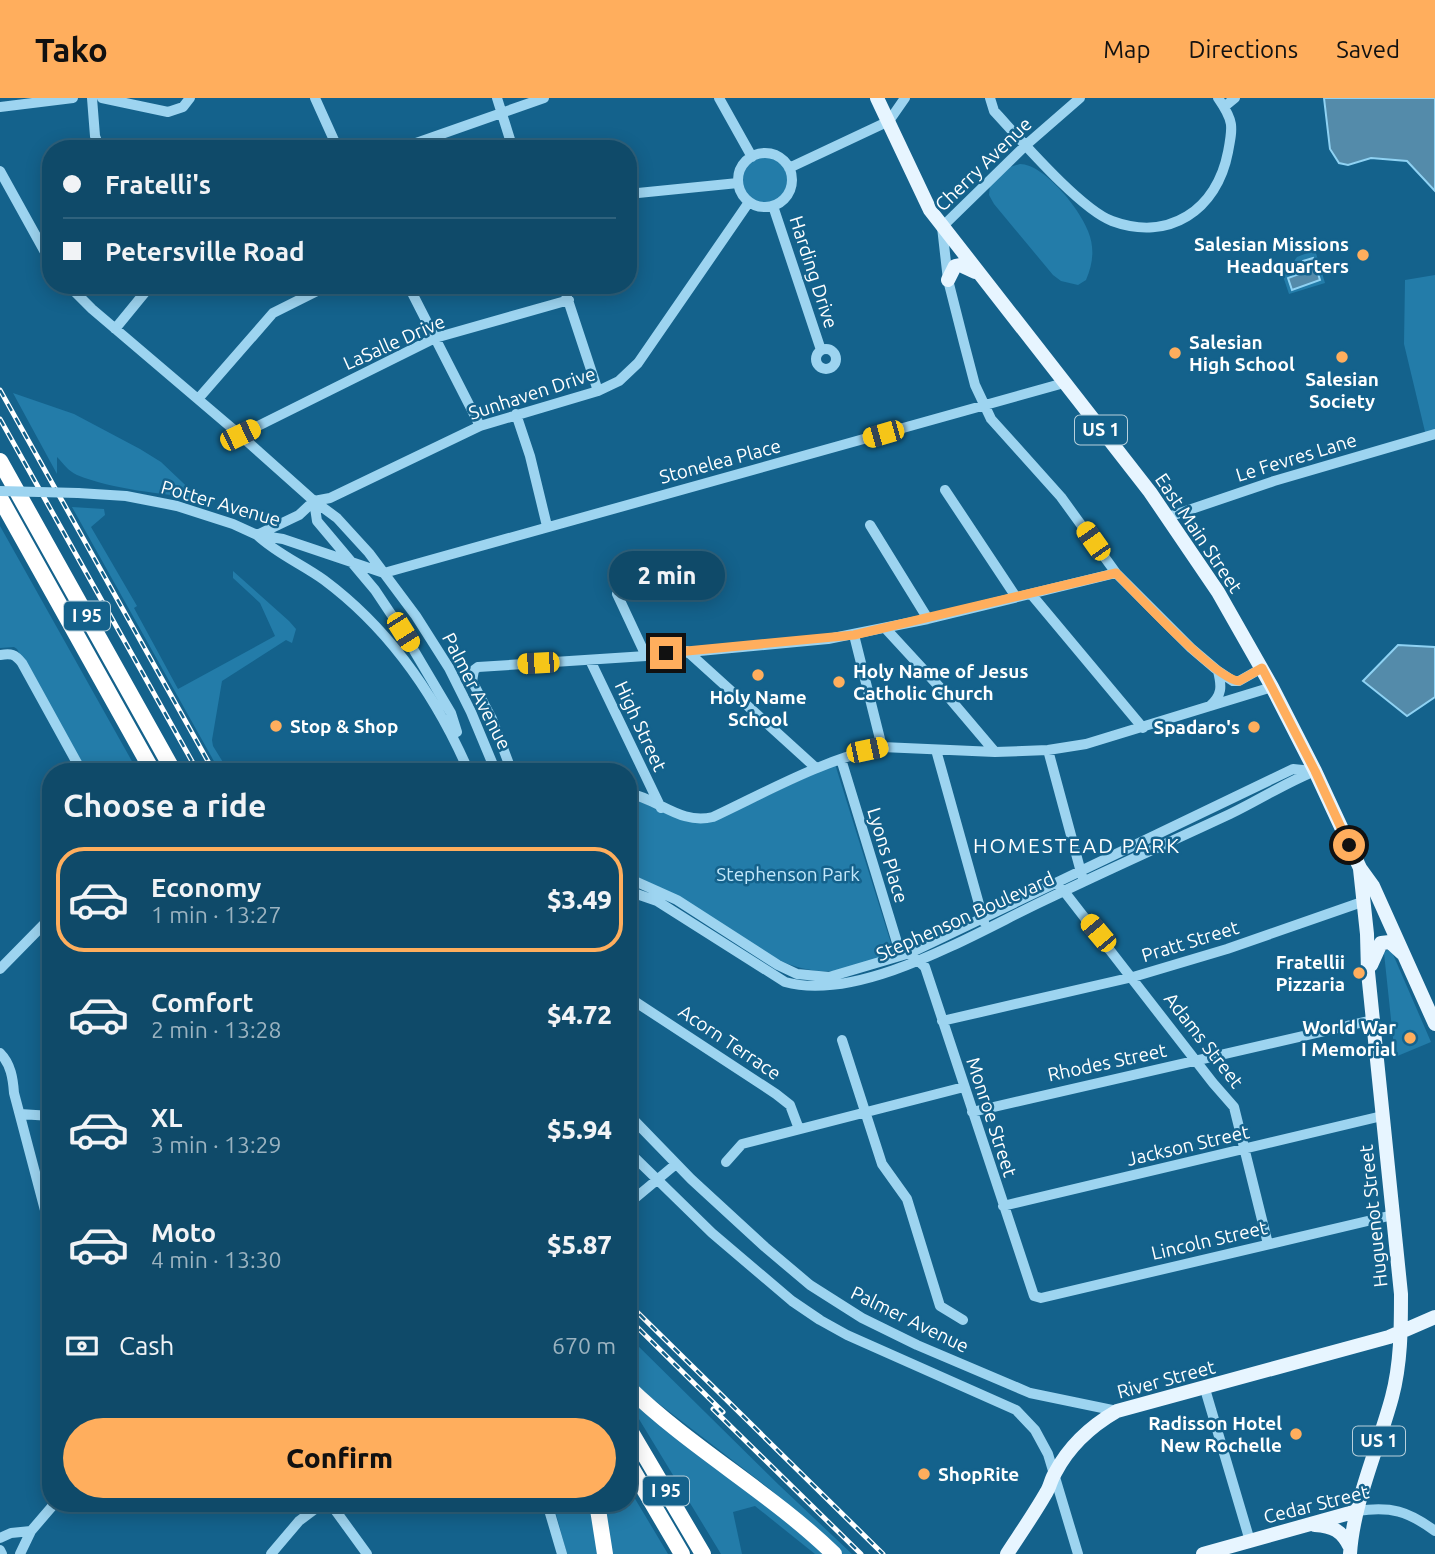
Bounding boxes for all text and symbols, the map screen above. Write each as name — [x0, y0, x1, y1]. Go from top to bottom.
text: Tako — [35, 31, 108, 68]
text: Map — [1103, 36, 1150, 63]
text: Directions — [1188, 36, 1298, 63]
text: Saved — [1336, 36, 1400, 63]
street label: Cherry Avenue — [930, 113, 1036, 215]
text: Fratelli's — [105, 170, 211, 199]
street label: Harding Drive — [785, 213, 843, 331]
place label: Salesian Missions Headquarters — [1194, 233, 1349, 277]
text: Petersville Road — [105, 237, 305, 266]
marker: Salesian Missions Headquarters — [1355, 247, 1371, 263]
street label: LaSalle Drive — [340, 310, 448, 374]
place label: Salesian High School — [1189, 331, 1295, 375]
marker: Salesian High School — [1167, 345, 1183, 361]
marker: Salesian Society — [1334, 349, 1350, 365]
street label: Sunhaven Drive — [466, 362, 598, 424]
place label: Salesian Society — [1305, 368, 1379, 412]
car — [217, 416, 264, 454]
road number: US 1 — [1075, 416, 1127, 444]
car — [860, 418, 907, 450]
street label: Le Fevres Lane — [1233, 428, 1359, 486]
street label: Stonelea Place — [657, 434, 783, 488]
street label: East Main Street — [1151, 469, 1247, 597]
street label: Potter Avenue — [159, 475, 283, 531]
car — [1073, 518, 1114, 564]
callout: 2 min — [608, 552, 724, 601]
text: 2 min — [638, 563, 696, 588]
road number: I 95 — [64, 602, 110, 630]
car — [383, 609, 424, 655]
street label: Palmer Avenue — [438, 629, 516, 753]
route end — [650, 637, 682, 669]
car — [517, 651, 560, 675]
place label: Holy Name of Jesus Catholic Church — [853, 660, 1028, 704]
marker: Holy Name School — [750, 667, 766, 683]
marker: Holy Name of Jesus Catholic Church — [831, 674, 847, 690]
street label: High Street — [611, 677, 672, 775]
place label: Holy Name School — [709, 686, 807, 730]
place label: Stop & Shop — [290, 715, 398, 737]
place label: Spadaro's — [1153, 716, 1240, 738]
marker: Stop & Shop — [268, 718, 284, 734]
marker: Spadaro's — [1246, 719, 1262, 735]
car — [845, 735, 890, 765]
text: Choose a ride — [63, 787, 266, 823]
street label: Lyons Place — [863, 805, 913, 905]
route start — [1333, 829, 1365, 861]
district label: HOMESTEAD PARK — [973, 833, 1181, 857]
park label: Stephenson Park — [716, 863, 860, 885]
street label: Stephenson Boulevard — [873, 867, 1057, 965]
icon: car — [67, 868, 130, 931]
text: Economy — [151, 873, 261, 902]
text: $3.49 — [547, 885, 612, 914]
text: 1 min · 13:27 — [151, 902, 282, 927]
car — [1077, 910, 1120, 956]
street label: Pratt Street — [1139, 916, 1242, 966]
place label: Fratellii Pizzaria — [1276, 951, 1345, 995]
marker: Fratellii Pizzaria — [1351, 965, 1367, 981]
icon: car — [67, 983, 130, 1046]
text: Comfort — [151, 988, 254, 1017]
street label: Adams Street — [1160, 988, 1248, 1093]
text: $4.72 — [547, 1000, 612, 1029]
street label: Acorn Terrace — [675, 1000, 785, 1084]
place label: World War I Memorial — [1301, 1016, 1396, 1060]
text: 2 min · 13:28 — [151, 1017, 282, 1042]
marker: World War I Memorial — [1402, 1030, 1418, 1046]
street label: Rhodes Street — [1045, 1039, 1169, 1085]
street label: Monroe Street — [962, 1054, 1022, 1180]
icon: car — [67, 1098, 130, 1161]
text: XL — [151, 1103, 182, 1132]
text: $5.94 — [547, 1115, 612, 1144]
street label: Jackson Street — [1125, 1120, 1252, 1170]
text: 3 min · 13:29 — [151, 1132, 282, 1157]
street label: Huguenot Street — [1355, 1143, 1391, 1288]
icon: car — [67, 1213, 130, 1276]
street label: Lincoln Street — [1149, 1216, 1270, 1264]
text: Moto — [151, 1218, 216, 1247]
text: $5.87 — [547, 1230, 612, 1259]
text: 4 min · 13:30 — [151, 1247, 282, 1272]
street label: Palmer Avenue — [847, 1281, 973, 1357]
icon: cash — [63, 1327, 101, 1365]
text: Cash — [119, 1331, 174, 1360]
text: 670 m — [552, 1333, 616, 1358]
street label: River Street — [1114, 1355, 1218, 1403]
place label: Radisson Hotel New Rochelle — [1148, 1412, 1282, 1456]
button: Confirm — [63, 1418, 616, 1498]
marker: Radisson Hotel New Rochelle — [1288, 1426, 1304, 1442]
road number: US 1 — [1353, 1426, 1405, 1456]
place label: ShopRite — [938, 1463, 1019, 1485]
marker: ShopRite — [916, 1466, 932, 1482]
road number: I 95 — [643, 1476, 689, 1506]
street label: Cedar Street — [1261, 1480, 1371, 1528]

